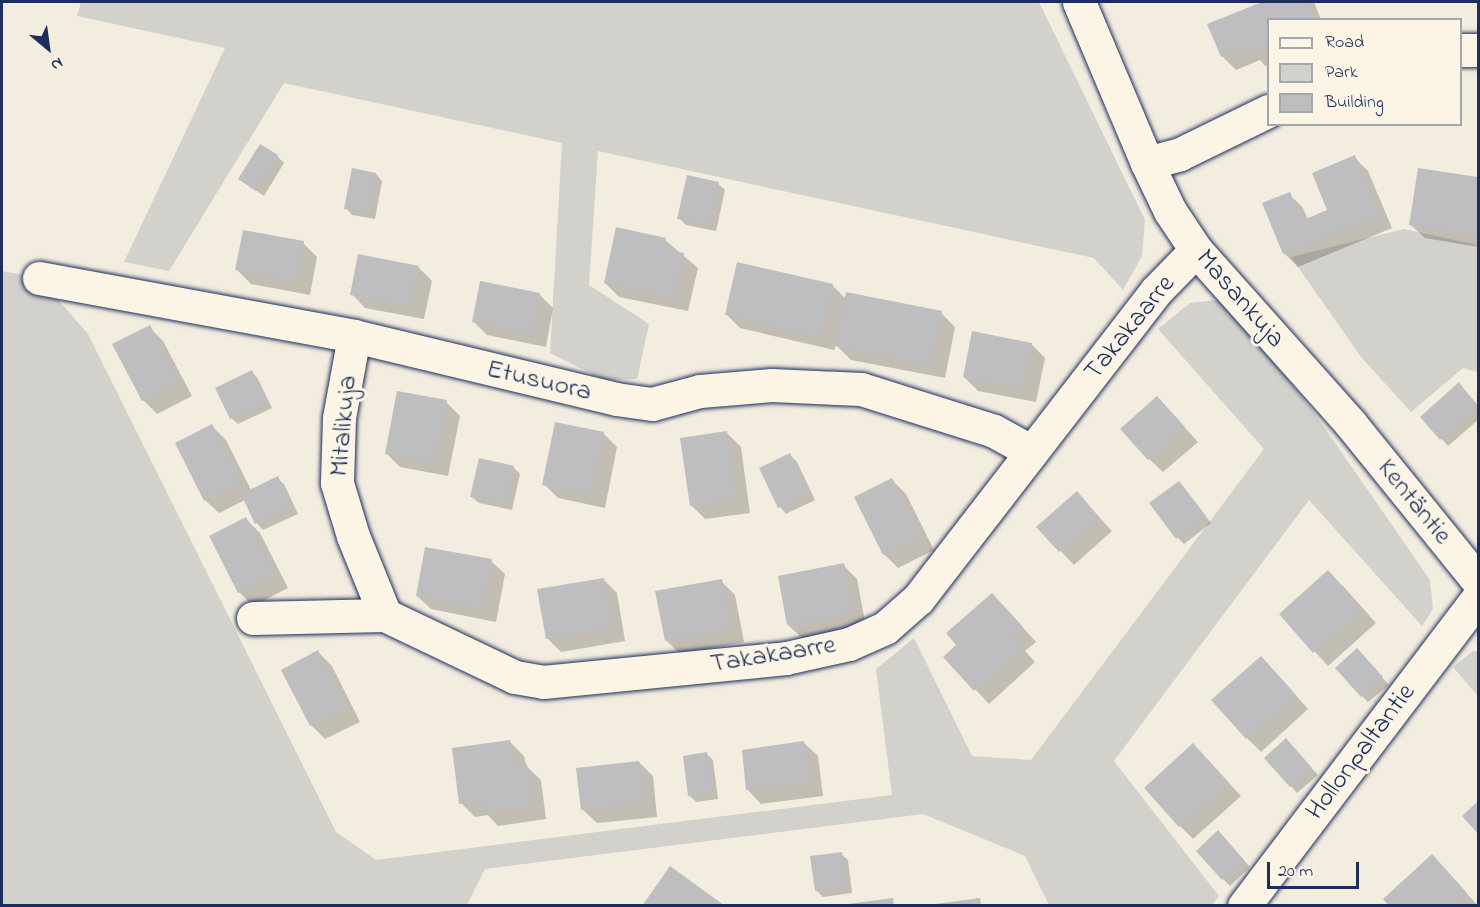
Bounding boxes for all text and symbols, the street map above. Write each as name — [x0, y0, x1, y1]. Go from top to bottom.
north arrow — [18, 18, 78, 78]
legend — [1267, 18, 1462, 126]
text: Road — [1325, 30, 1364, 56]
text: N — [46, 51, 67, 77]
text: Park — [1325, 60, 1358, 86]
text: Building — [1325, 90, 1384, 116]
street label: Masankuja — [1188, 243, 1292, 355]
street label: Takakaarre — [1078, 269, 1182, 387]
street label: Etusuora — [483, 353, 595, 409]
street label: Mitalikuja — [323, 374, 365, 478]
street label: Kentäntie — [1370, 453, 1458, 551]
street label: Takakaarre — [708, 629, 838, 681]
street label: Hollonpaltantie — [1299, 678, 1423, 826]
scale bar — [1270, 850, 1362, 888]
text: 20 m — [1278, 859, 1313, 885]

